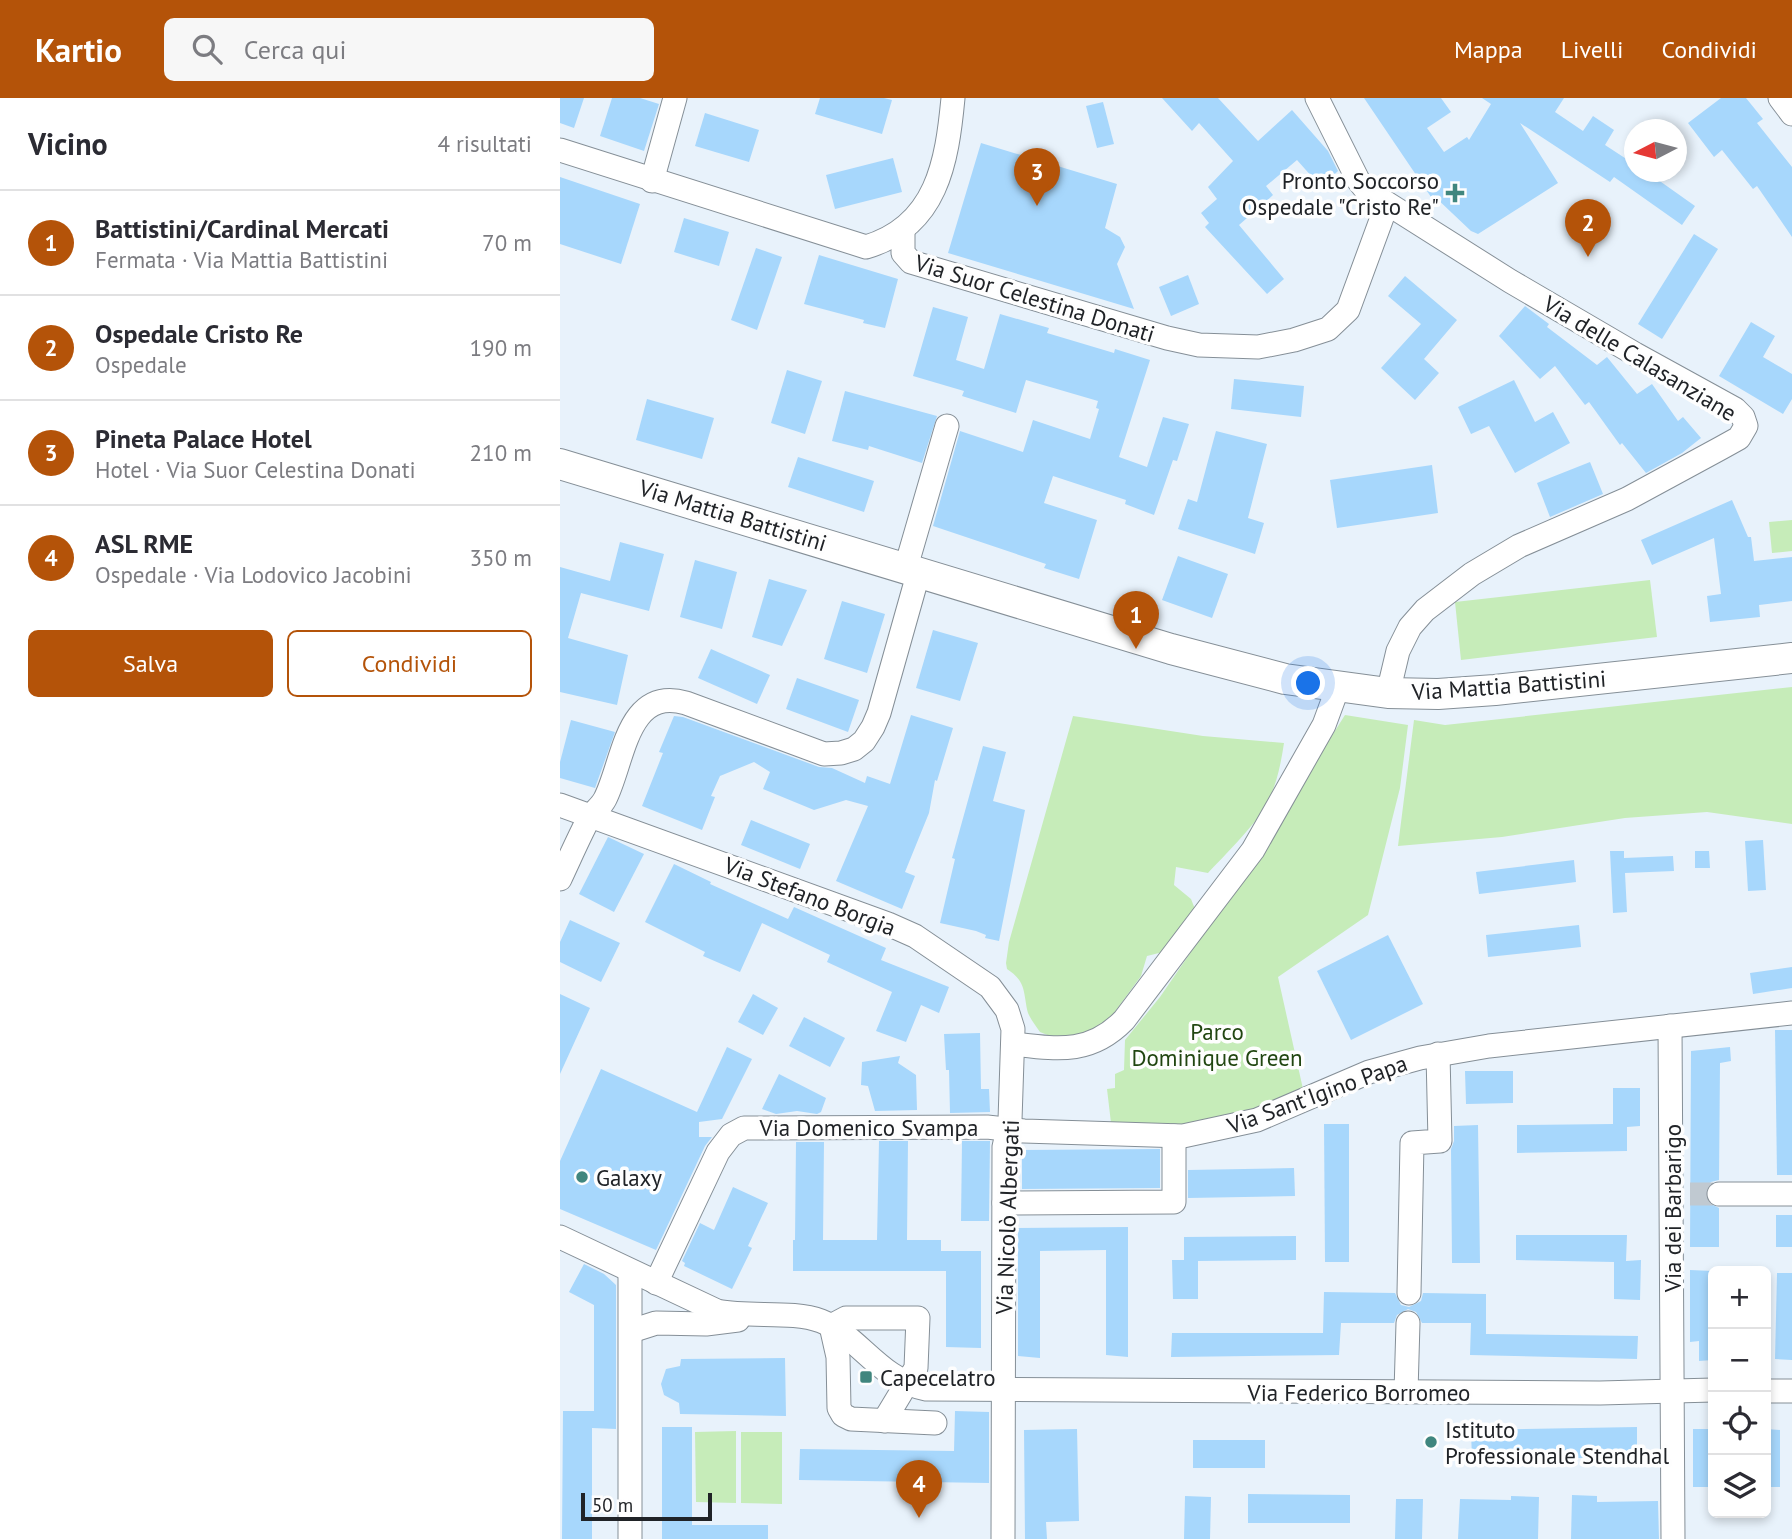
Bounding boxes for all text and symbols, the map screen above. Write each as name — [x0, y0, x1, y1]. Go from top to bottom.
search box — [164, 18, 654, 81]
text: Kartio — [35, 28, 122, 71]
icon: search — [188, 30, 226, 68]
text: Cerca qui — [244, 33, 346, 66]
text: Mappa — [1454, 34, 1523, 65]
text: Livelli — [1561, 34, 1623, 65]
text: Condividi — [1661, 34, 1757, 65]
north arrow — [1624, 119, 1687, 182]
text: Vicino — [28, 124, 108, 163]
text: 4 risultati — [437, 129, 532, 158]
pin: 3 — [1014, 148, 1060, 206]
place label: Pronto Soccorso Ospedale "Cristo Re" — [1242, 166, 1439, 221]
marker: Pronto Soccorso Ospedale "Cristo Re" — [1445, 183, 1465, 203]
pin: 2 — [1565, 199, 1611, 257]
text: Battistini/Cardinal Mercati — [95, 212, 389, 245]
text: 1 — [44, 228, 58, 257]
text: 70 m — [482, 228, 532, 257]
text: Fermata · Via Mattia Battistini — [95, 245, 388, 274]
street label: Via Suor Celestina Donati — [911, 247, 1158, 348]
street label: Via delle Calasanziane — [1537, 288, 1742, 427]
text: Ospedale Cristo Re — [95, 317, 303, 350]
text: 2 — [44, 333, 58, 362]
text: 190 m — [470, 333, 532, 362]
text: Ospedale — [95, 350, 187, 379]
text: Pineta Palace Hotel — [95, 422, 312, 455]
text: 3 — [44, 438, 58, 467]
text: 210 m — [470, 438, 532, 467]
text: Hotel · Via Suor Celestina Donati — [95, 455, 416, 484]
street label: Via Mattia Battistini — [635, 472, 830, 557]
text: ASL RME — [95, 527, 193, 560]
text: 4 — [44, 543, 58, 572]
text: 350 m — [470, 543, 532, 572]
text: Ospedale · Via Lodovico Jacobini — [95, 560, 412, 589]
pin: 1 — [1113, 591, 1159, 649]
button: Salva — [28, 630, 273, 697]
button: Condividi — [287, 630, 532, 697]
street label: Via Mattia Battistini — [1410, 664, 1607, 706]
your location — [1291, 666, 1325, 700]
street label: Via Stefano Borgia — [719, 850, 900, 942]
park label: Parco Dominique Green — [1131, 1017, 1303, 1072]
street label: Via Sant'Igino Papa — [1222, 1048, 1411, 1140]
street label: Via Domenico Svampa — [759, 1113, 978, 1142]
street label: Via Nicolò Albergati — [989, 1119, 1025, 1316]
street label: Via dei Barbarigo — [1658, 1124, 1687, 1293]
place label: Galaxy — [596, 1163, 662, 1192]
marker: Galaxy — [574, 1169, 590, 1185]
map controls — [1708, 1266, 1771, 1518]
button: + — [1708, 1266, 1771, 1329]
button: − — [1708, 1329, 1771, 1392]
place label: Capecelatro — [880, 1363, 996, 1392]
marker: Capecelatro — [858, 1369, 874, 1385]
street label: Via Federico Borromeo — [1247, 1378, 1470, 1407]
button: locate — [1708, 1392, 1771, 1455]
place label: Istituto Professionale Stendhal — [1445, 1415, 1669, 1470]
marker: Istituto Professionale Stendhal — [1423, 1434, 1439, 1450]
button: layers — [1708, 1455, 1771, 1518]
pin: 4 — [896, 1460, 942, 1518]
scale bar — [581, 1490, 712, 1522]
text: 50 m — [592, 1493, 633, 1517]

